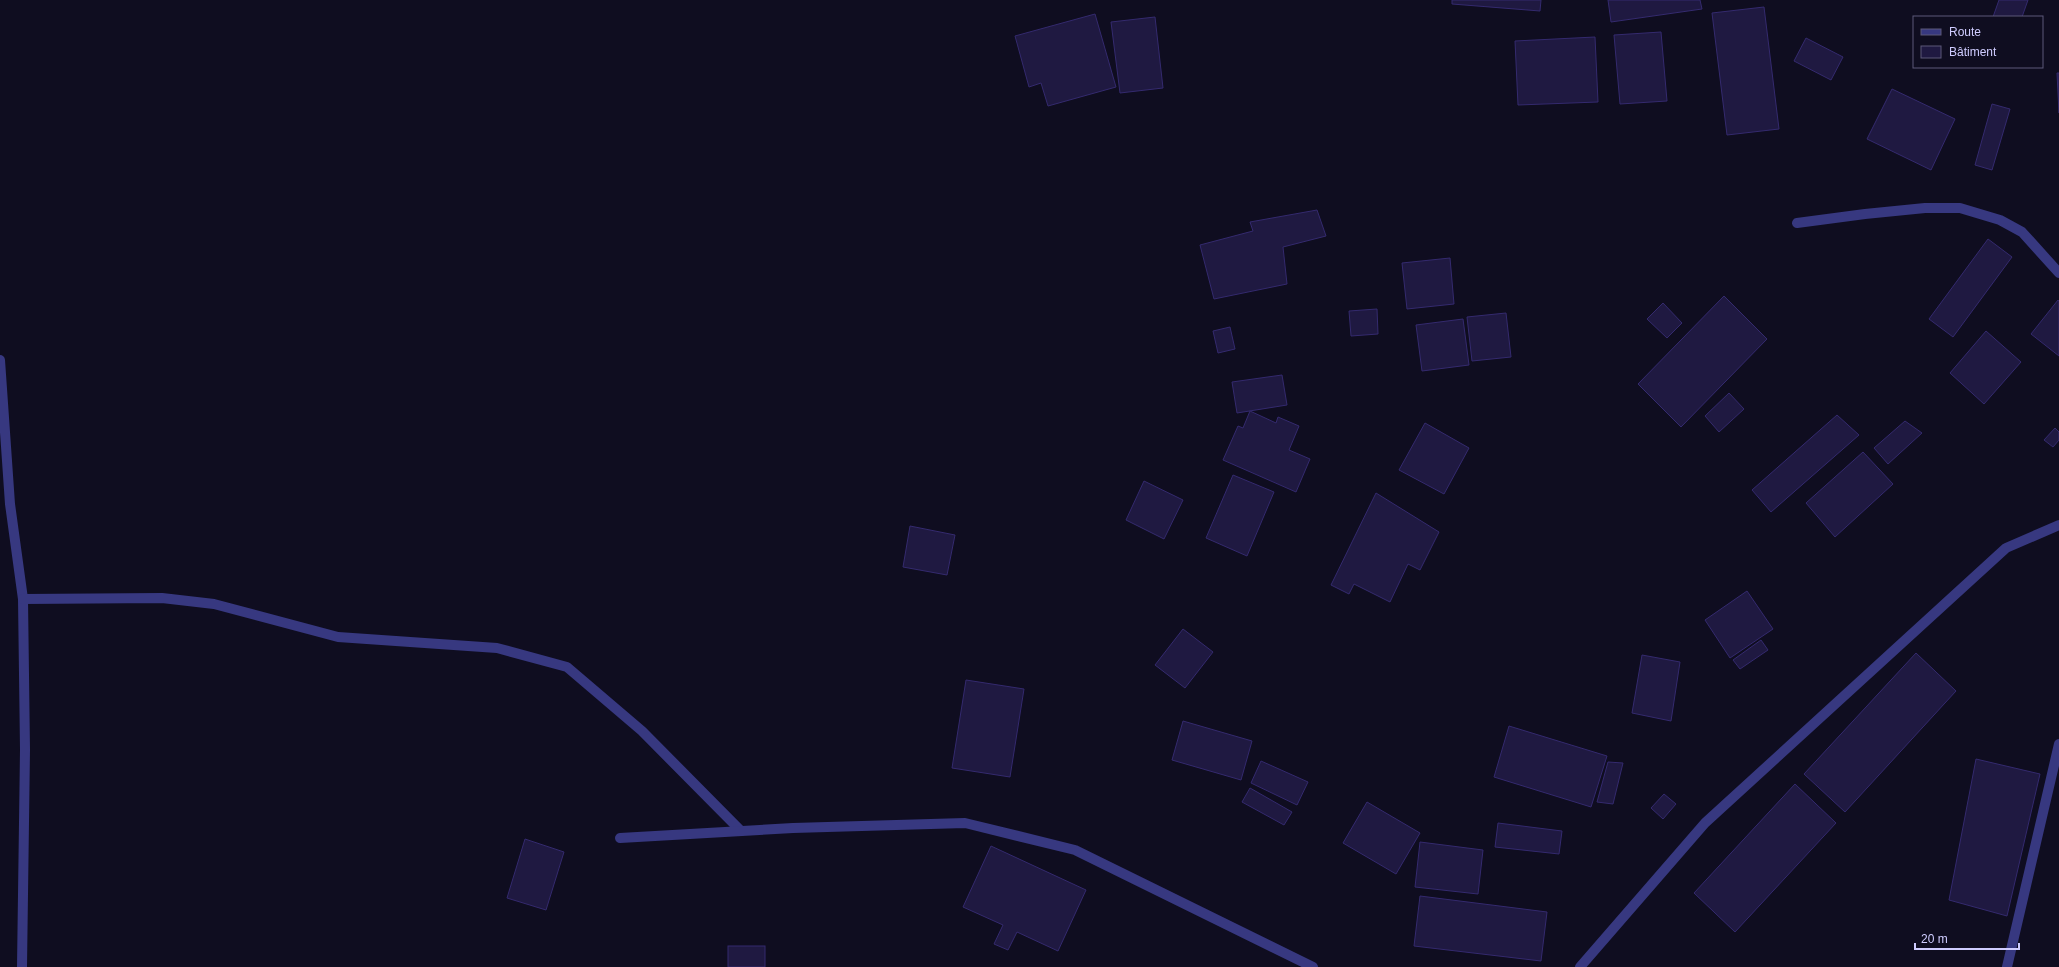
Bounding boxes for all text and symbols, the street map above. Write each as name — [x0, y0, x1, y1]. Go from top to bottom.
legend — [1913, 16, 2043, 68]
text: Route — [1949, 25, 1981, 39]
text: Bâtiment — [1949, 45, 1997, 59]
scale bar — [1915, 925, 2019, 951]
text: 20 m — [1921, 932, 1948, 946]

